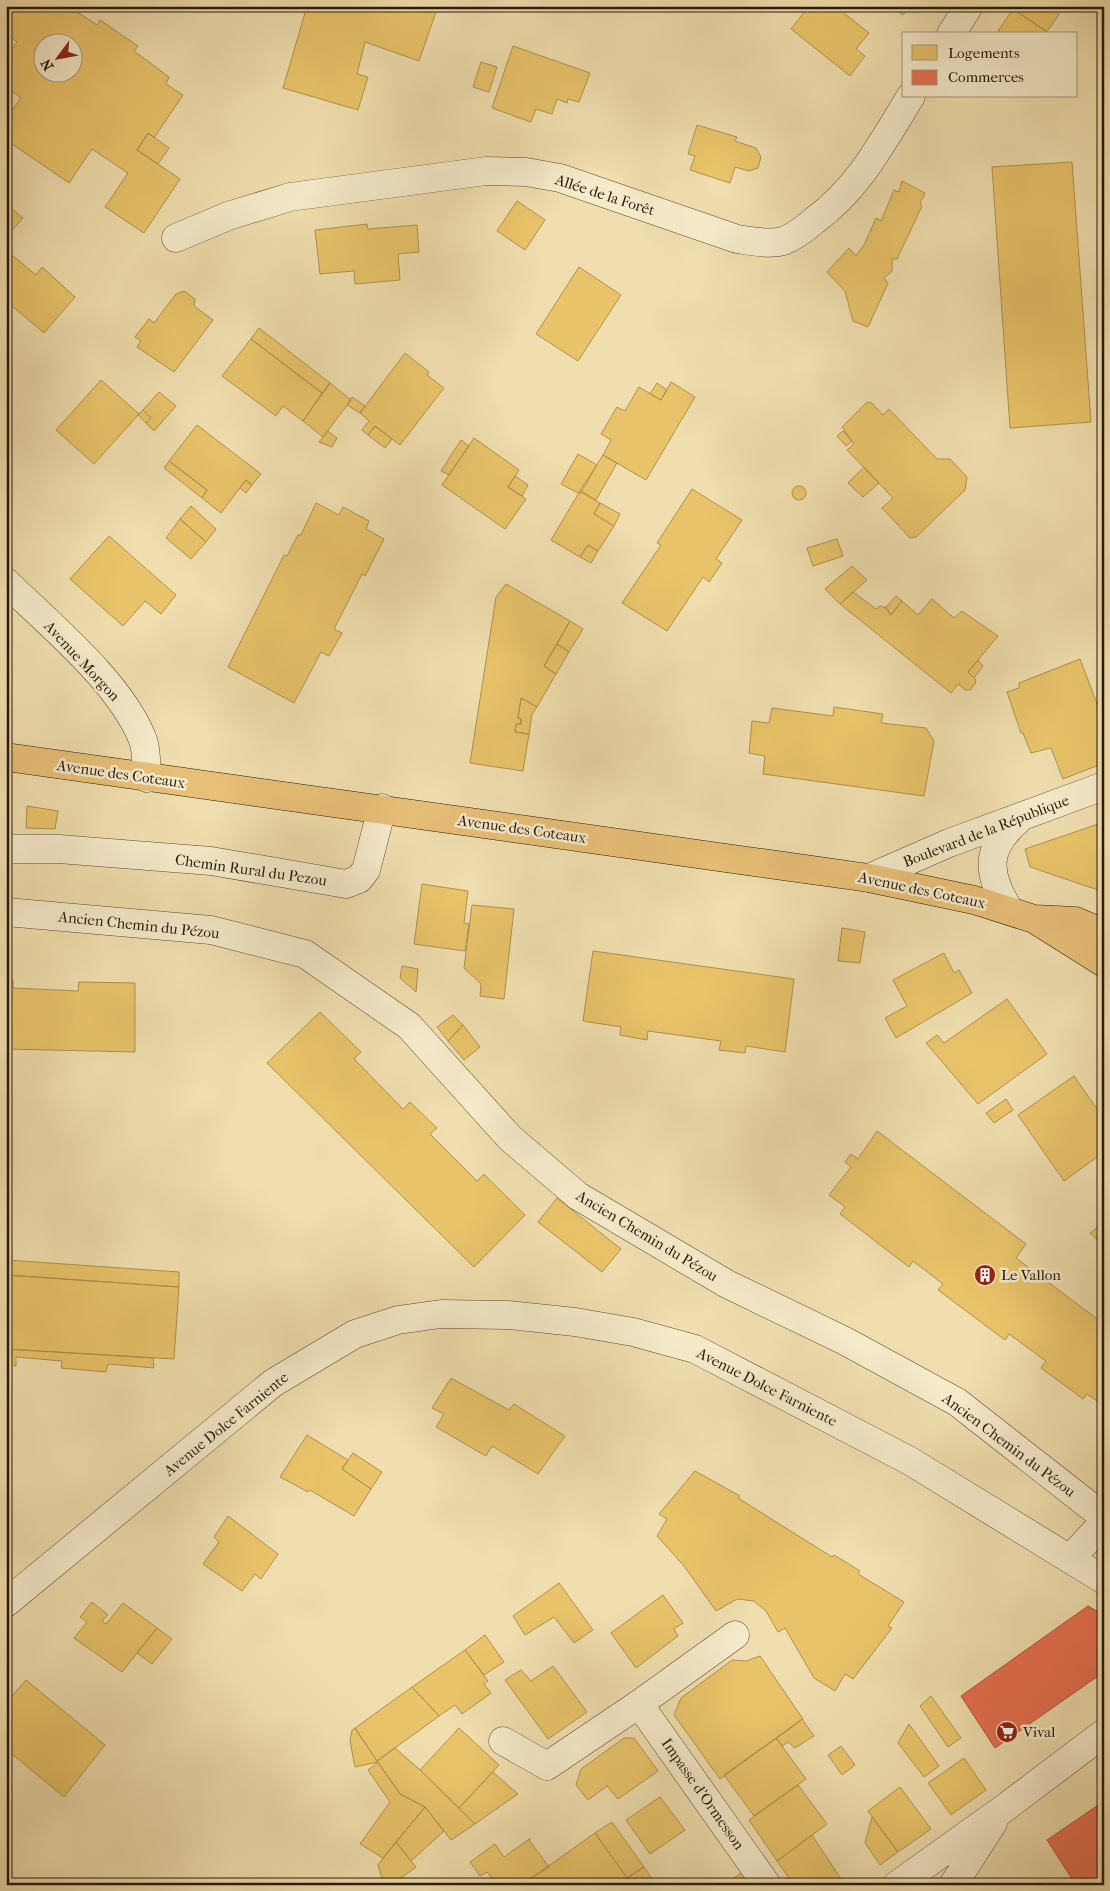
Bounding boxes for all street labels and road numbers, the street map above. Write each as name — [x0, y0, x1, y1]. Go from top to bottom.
street label: Allée de la Forêt — [552, 170, 658, 220]
street label: Avenue Morgon — [40, 616, 124, 705]
street label: Avenue des Coteaux — [55, 756, 187, 792]
street label: Boulevard de la République — [900, 791, 1072, 871]
street label: Avenue des Coteaux — [456, 811, 588, 847]
street label: Chemin Rural du Pezou — [174, 850, 329, 890]
street label: Avenue des Coteaux — [856, 868, 987, 912]
street label: Ancien Chemin du Pézou — [57, 907, 221, 942]
street label: Ancien Chemin du Pézou — [572, 1186, 721, 1286]
street label: Avenue Dolce Farniente — [693, 1343, 841, 1430]
street label: Avenue Dolce Farniente — [159, 1368, 292, 1480]
street label: Ancien Chemin du Pézou — [938, 1388, 1079, 1501]
street label: Impasse d'Ormesson — [658, 1735, 748, 1853]

